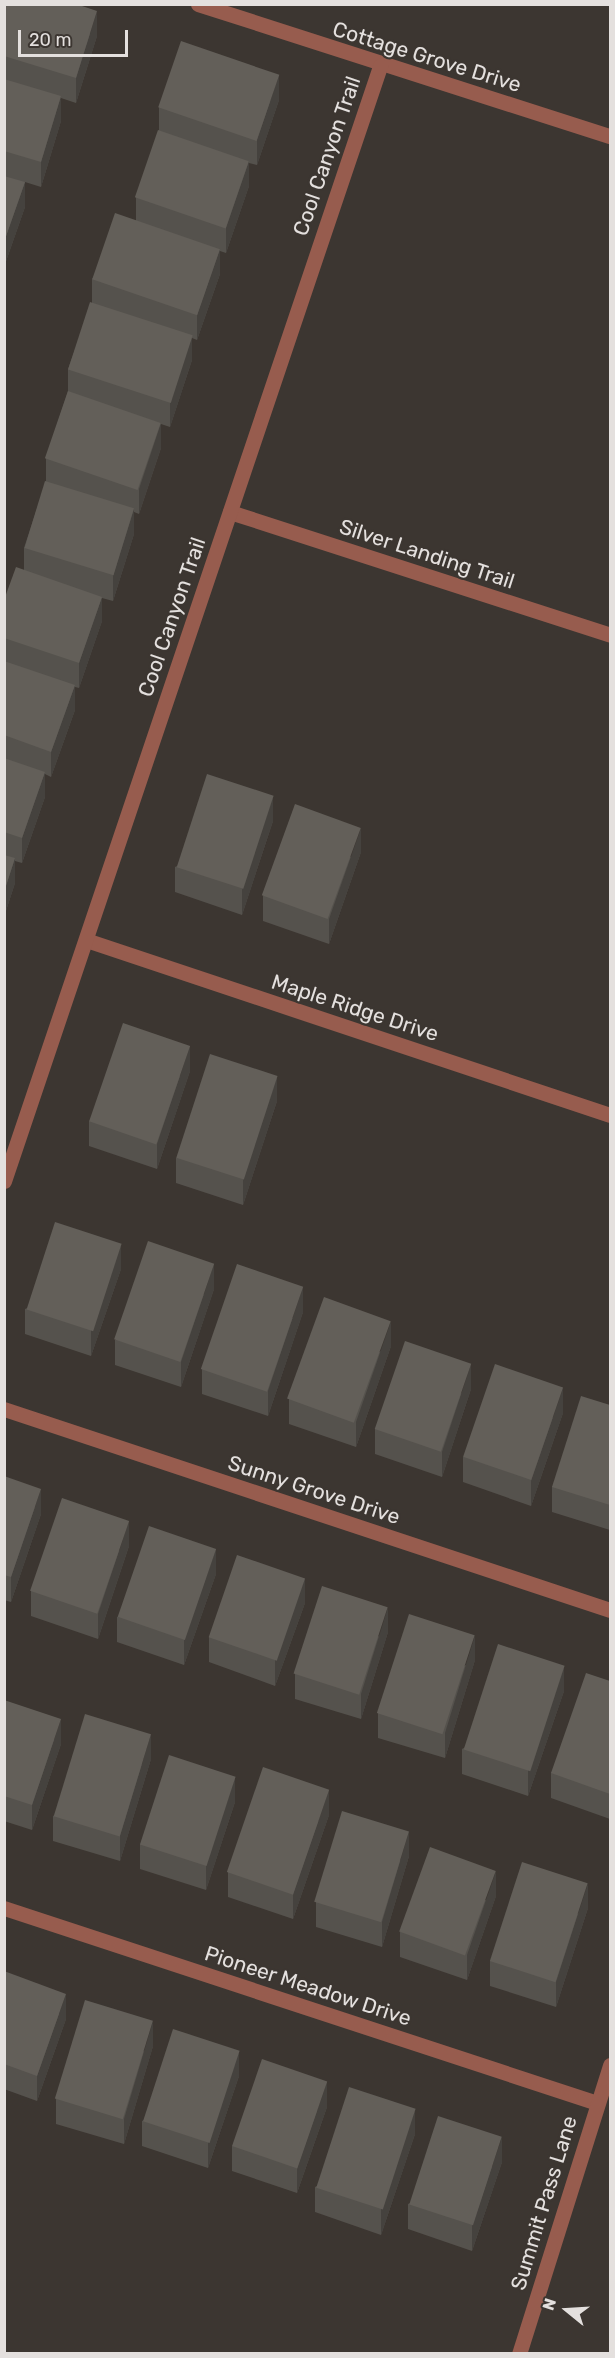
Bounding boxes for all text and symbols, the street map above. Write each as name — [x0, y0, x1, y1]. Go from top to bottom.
street label: Cottage Grove Drive — [330, 16, 524, 98]
scale bar — [21, 18, 130, 56]
text: 20 m — [29, 29, 71, 51]
street label: Cool Canyon Trail — [288, 73, 366, 239]
street label: Silver Landing Trail — [336, 514, 518, 594]
street label: Cool Canyon Trail — [133, 534, 211, 700]
street label: Maple Ridge Drive — [268, 969, 442, 1047]
street label: Sunny Grove Drive — [225, 1450, 403, 1530]
street label: Pioneer Meadow Drive — [201, 1941, 415, 2031]
street label: Summit Pass Lane — [506, 2113, 582, 2293]
north arrow — [537, 2280, 597, 2340]
text: N — [539, 2296, 560, 2313]

